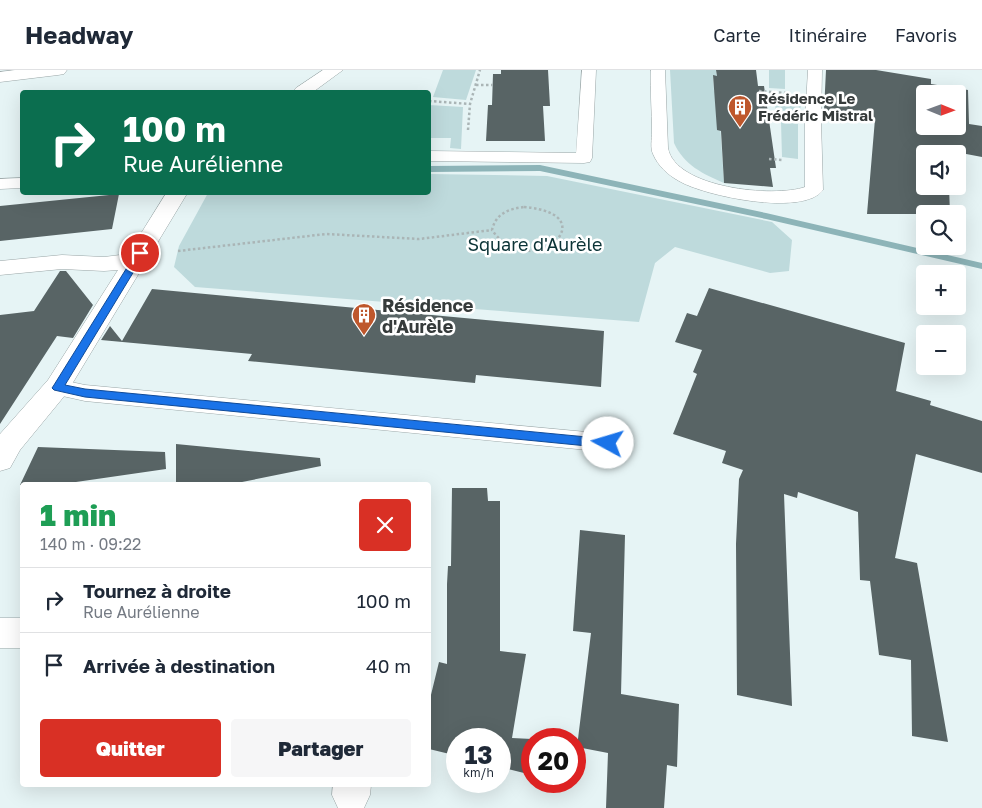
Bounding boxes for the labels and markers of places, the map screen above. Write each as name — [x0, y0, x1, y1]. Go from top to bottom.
place label: Résidence Le Frédéric Mistral — [758, 89, 873, 124]
building icon: Résidence Le Frédéric Mistral — [727, 94, 753, 128]
pin — [119, 232, 161, 274]
place label: Résidence d'Aurèle — [382, 294, 474, 337]
building icon: Résidence d'Aurèle — [351, 302, 377, 336]

